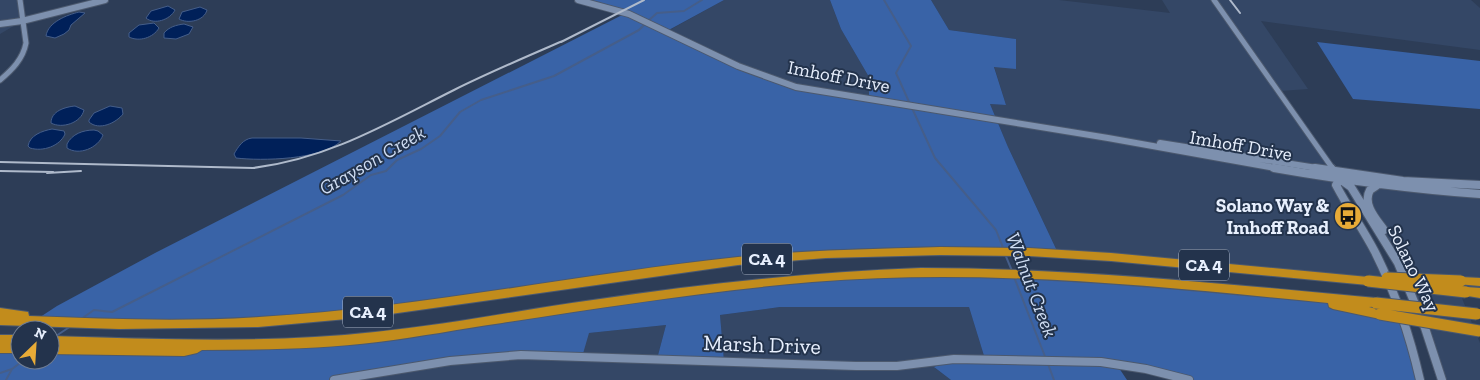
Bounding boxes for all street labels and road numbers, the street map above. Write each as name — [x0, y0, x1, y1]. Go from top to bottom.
street label: Imhoff Drive — [786, 55, 892, 98]
street label: Imhoff Drive — [1188, 125, 1294, 166]
street label: Solano Way — [1383, 221, 1445, 316]
road number: CA 4 — [742, 243, 792, 274]
road number: CA 4 — [1179, 250, 1229, 280]
road number: CA 4 — [343, 296, 393, 328]
street label: Marsh Drive — [703, 329, 821, 360]

